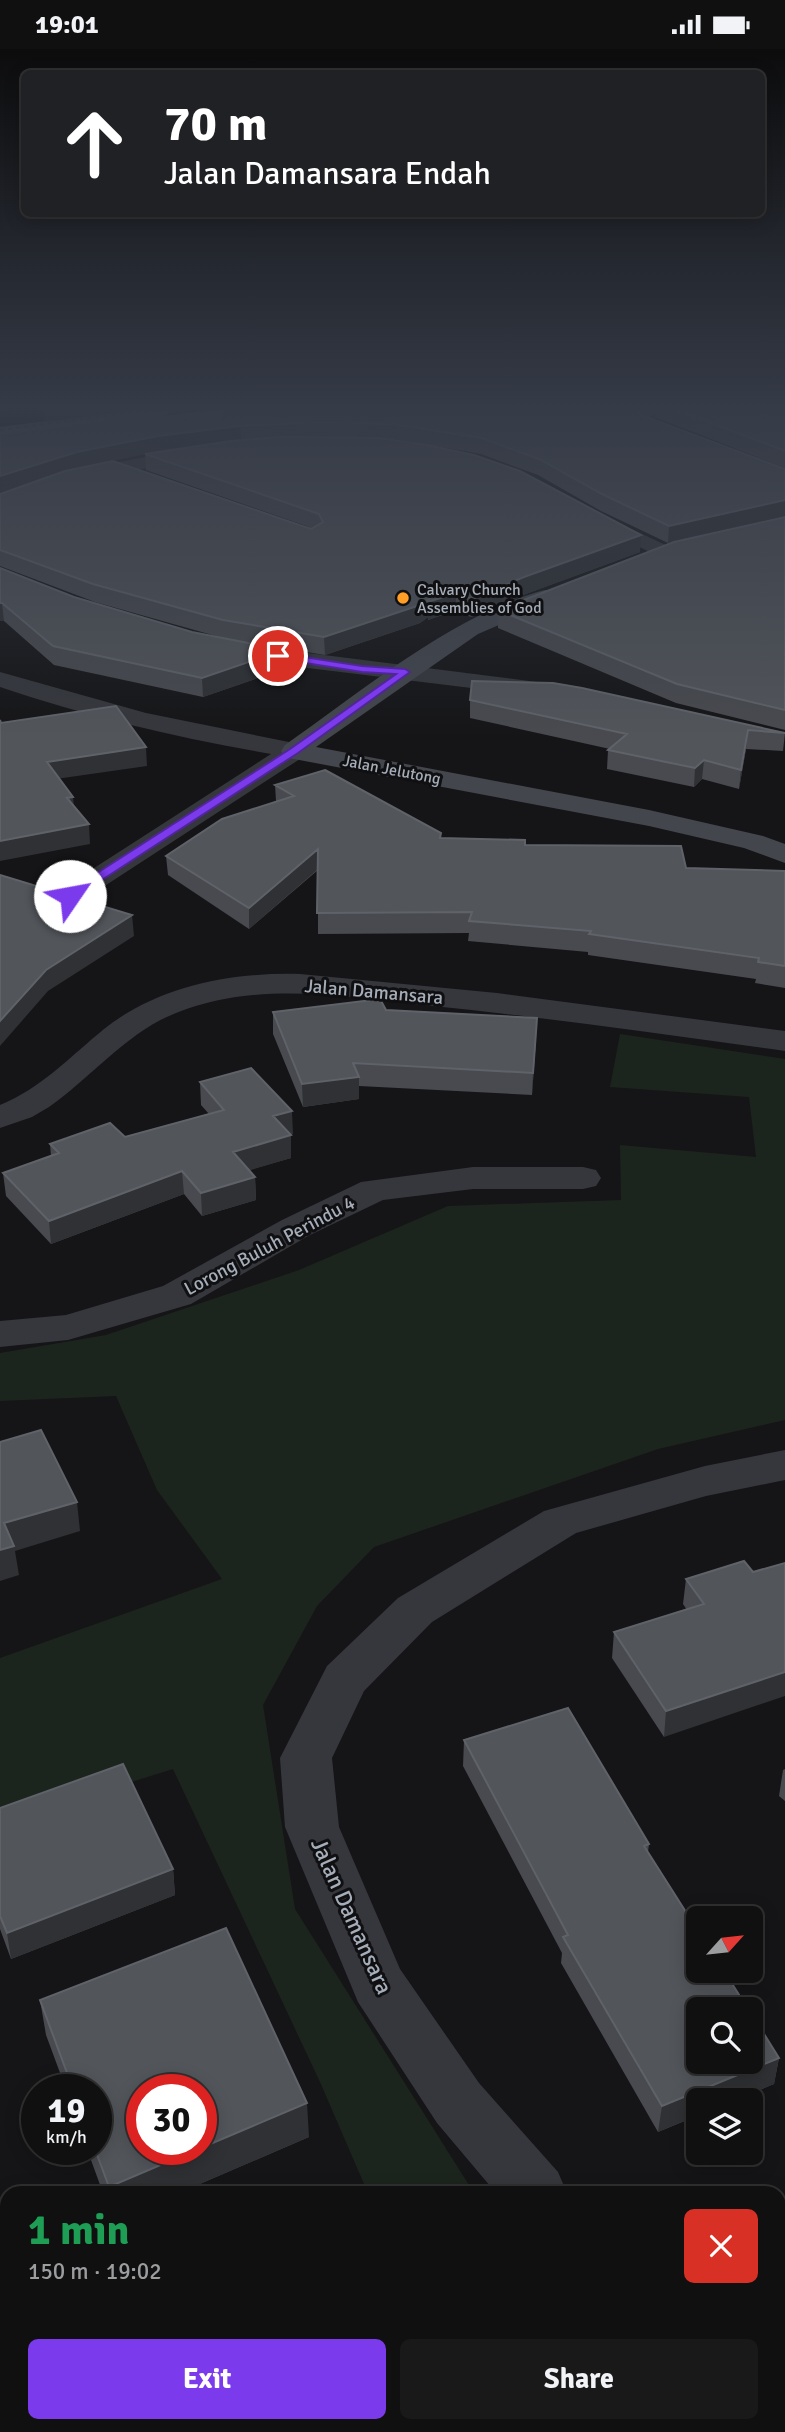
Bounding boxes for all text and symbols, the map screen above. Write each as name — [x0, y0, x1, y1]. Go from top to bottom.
text: 19:01 — [35, 9, 99, 41]
text: 70 m — [164, 94, 267, 154]
icon: ahead — [49, 98, 140, 189]
text: Jalan Damansara Endah — [164, 154, 491, 193]
place label: Calvary Church Assemblies of God — [417, 580, 542, 618]
marker: Calvary Church Assemblies of God — [395, 590, 411, 606]
pin — [248, 626, 308, 686]
icon: arrive — [259, 637, 297, 675]
street label: Jalan Jelutong — [341, 751, 442, 789]
position arrow — [33, 859, 107, 933]
street label: Jalan Damansara — [304, 974, 444, 1010]
street label: Lorong Buluh Perindu 4 — [180, 1191, 359, 1301]
street label: Jalan Damansara — [304, 1834, 399, 1999]
north arrow — [686, 1906, 763, 1983]
map controls — [686, 1906, 763, 2165]
button: search — [686, 1997, 763, 2074]
speed limit sign: 30 — [126, 2074, 217, 2165]
button: layers — [686, 2088, 763, 2165]
text: 19 — [48, 2089, 85, 2132]
text: km/h — [46, 2126, 87, 2148]
text: 1 min — [28, 2205, 129, 2256]
button: close — [684, 2209, 758, 2283]
text: 150 m · 19:02 — [28, 2257, 162, 2286]
button: Exit — [28, 2339, 386, 2419]
button: Share — [400, 2339, 758, 2419]

